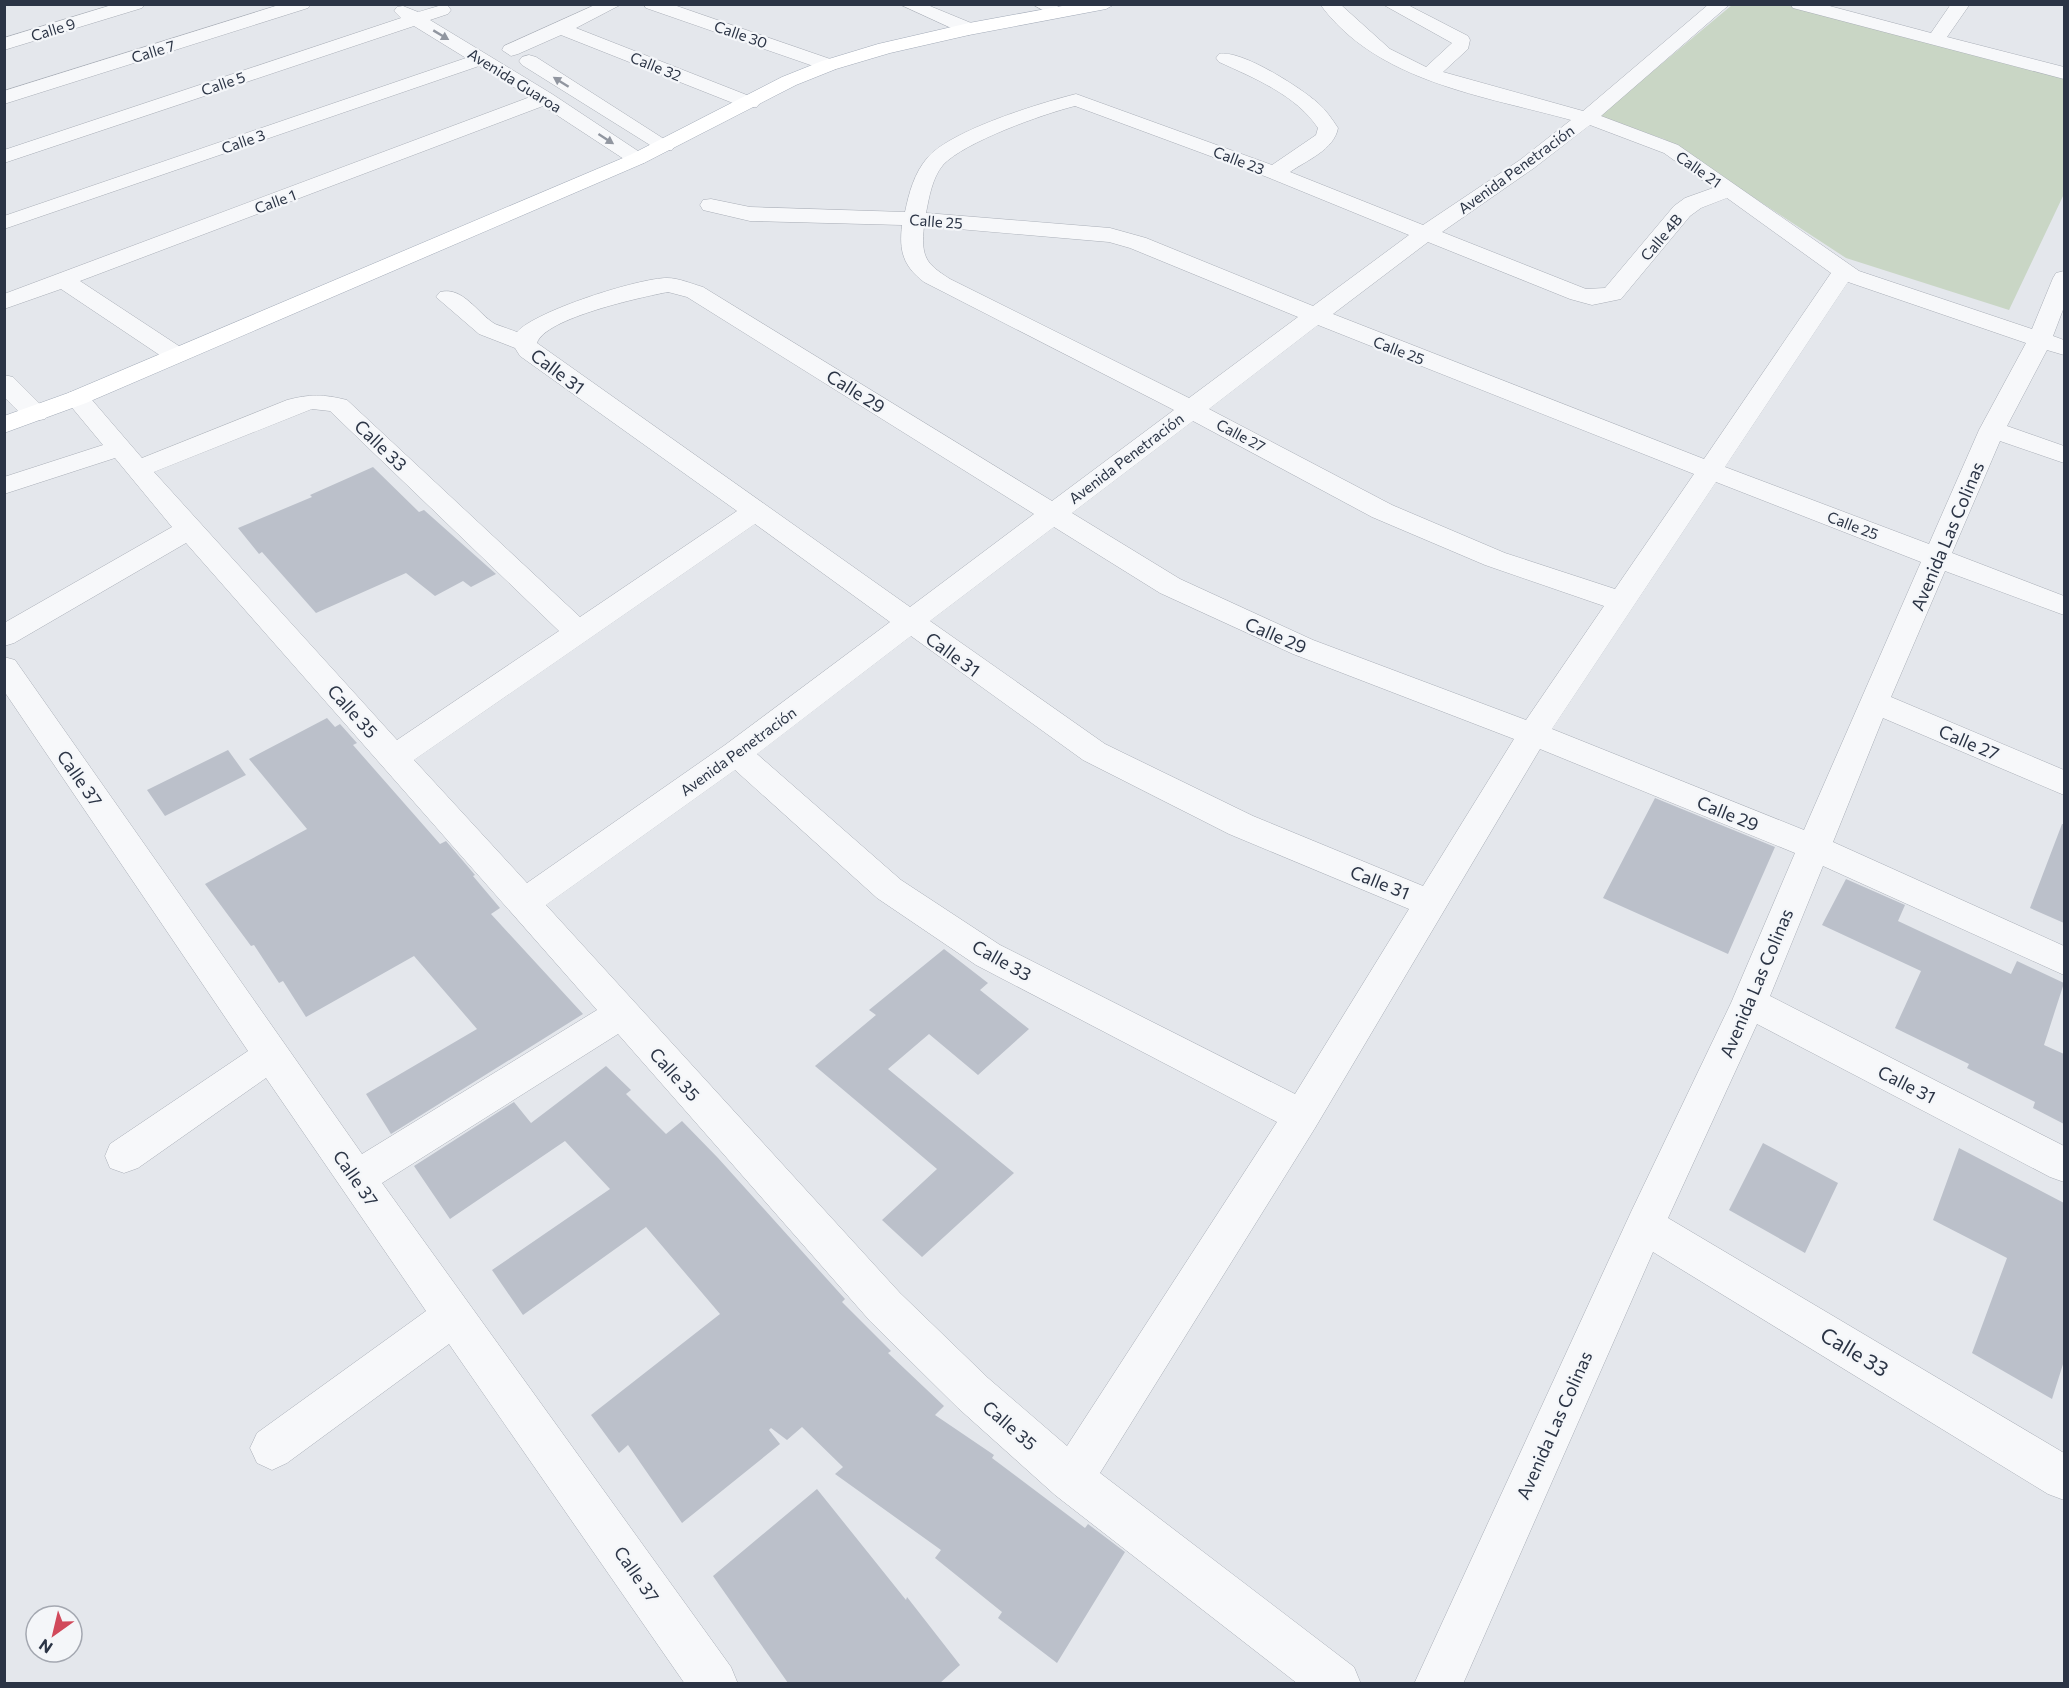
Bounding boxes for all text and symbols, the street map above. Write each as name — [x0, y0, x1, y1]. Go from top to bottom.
street label: Calle 9 — [29, 14, 77, 44]
street label: Calle 30 — [712, 17, 770, 51]
one-way arrow — [433, 29, 449, 40]
street label: Calle 7 — [129, 36, 177, 66]
street label: Avenida Guaroa — [465, 44, 565, 116]
street label: Calle 32 — [628, 48, 684, 84]
street label: Calle 5 — [199, 67, 247, 99]
one-way arrow — [553, 76, 570, 87]
street label: Avenida Penetración — [1454, 121, 1578, 217]
street label: Calle 3 — [219, 125, 267, 157]
one-way arrow — [598, 133, 614, 144]
street label: Calle 23 — [1211, 142, 1267, 178]
street label: Calle 21 — [1673, 147, 1725, 191]
street label: Calle 1 — [252, 185, 298, 217]
street label: Calle 25 — [909, 210, 963, 232]
street label: Calle 4B — [1636, 210, 1686, 264]
street label: Calle 25 — [1371, 332, 1427, 368]
street label: Calle 31 — [527, 344, 589, 398]
street label: Calle 29 — [823, 365, 889, 417]
street label: Avenida Penetración — [1065, 409, 1187, 507]
street label: Calle 33 — [350, 415, 412, 475]
street label: Calle 27 — [1213, 415, 1269, 455]
street label: Avenida Las Colinas — [1906, 458, 1988, 614]
street label: Calle 25 — [1825, 507, 1881, 543]
street label: Calle 29 — [1242, 612, 1310, 658]
street label: Calle 31 — [922, 627, 984, 681]
street label: Calle 35 — [323, 680, 383, 742]
street label: Avenida Penetración — [676, 703, 800, 799]
street label: Calle 27 — [1936, 720, 2002, 764]
street label: Calle 37 — [53, 746, 107, 810]
street label: Calle 29 — [1694, 791, 1762, 835]
street label: Calle 31 — [1347, 860, 1413, 904]
street label: Avenida Las Colinas — [1715, 905, 1797, 1061]
street label: Calle 33 — [969, 935, 1035, 985]
street label: Calle 35 — [645, 1043, 705, 1105]
street label: Calle 31 — [1874, 1060, 1940, 1108]
street label: Calle 37 — [329, 1146, 383, 1210]
street label: Calle 33 — [1816, 1321, 1894, 1381]
street label: Avenida Las Colinas — [1511, 1347, 1597, 1503]
street label: Calle 35 — [978, 1396, 1042, 1454]
street label: Calle 37 — [610, 1542, 664, 1606]
north arrow — [24, 1604, 84, 1664]
text: N — [35, 1636, 56, 1658]

